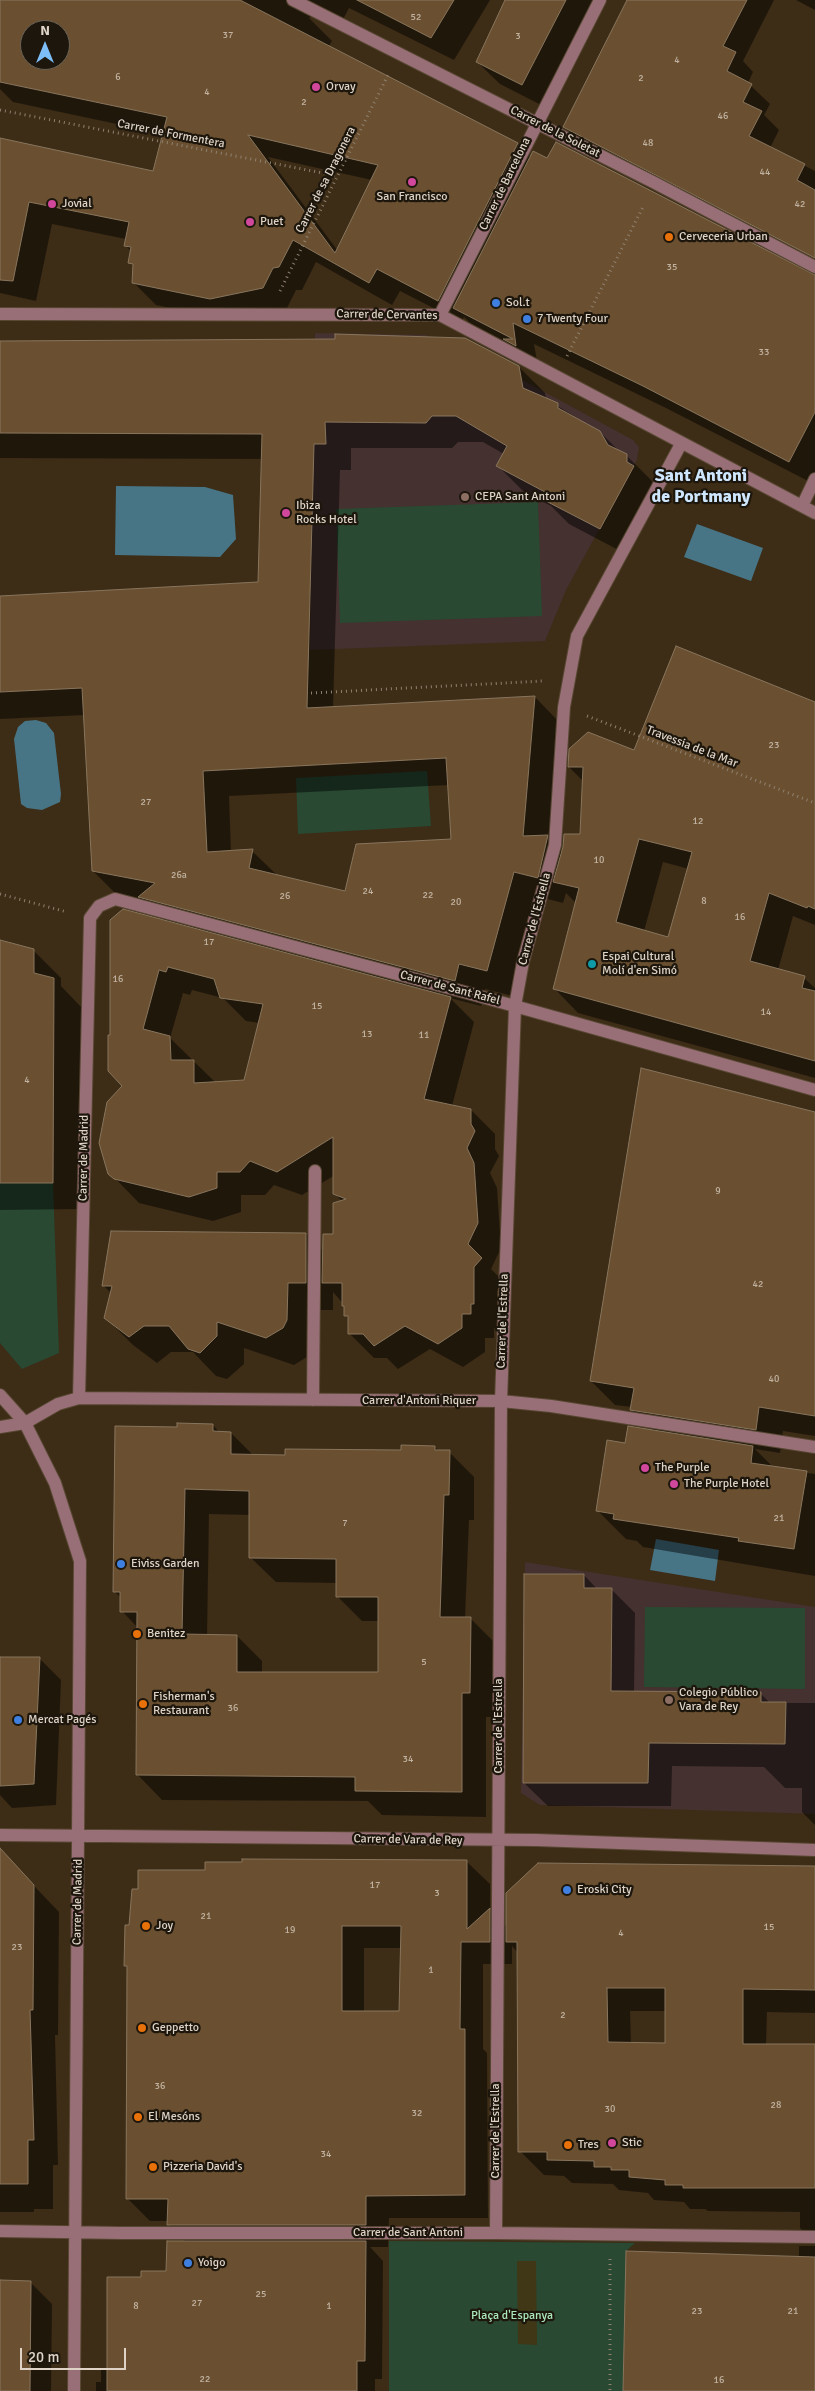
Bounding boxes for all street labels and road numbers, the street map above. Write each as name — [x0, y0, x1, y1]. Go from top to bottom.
street label: Carrer de la Soletat — [508, 103, 602, 161]
street label: Carrer de Formentera — [116, 117, 226, 151]
street label: Carrer de sa Dragonera — [293, 124, 359, 236]
street label: Carrer de Barcelona — [476, 135, 534, 233]
street label: Carrer de Cervantes — [336, 307, 438, 323]
street label: Travessia de la Mar — [644, 723, 740, 771]
street label: Carrer de l'Estrella — [516, 871, 554, 967]
street label: Carrer de Sant Rafel — [399, 968, 501, 1008]
street label: Carrer de Madrid — [76, 1115, 92, 1201]
street label: Carrer de l'Estrella — [494, 1273, 512, 1369]
street label: Carrer d'Antoni Riquer — [362, 1394, 476, 1408]
street label: Carrer de l'Estrella — [492, 1678, 506, 1774]
street label: Carrer de Vara de Rey — [353, 1832, 463, 1848]
street label: Carrer de Madrid — [70, 1859, 86, 1945]
street label: Carrer de l'Estrella — [489, 2083, 503, 2179]
street label: Carrer de Sant Antoni — [353, 2226, 463, 2240]

